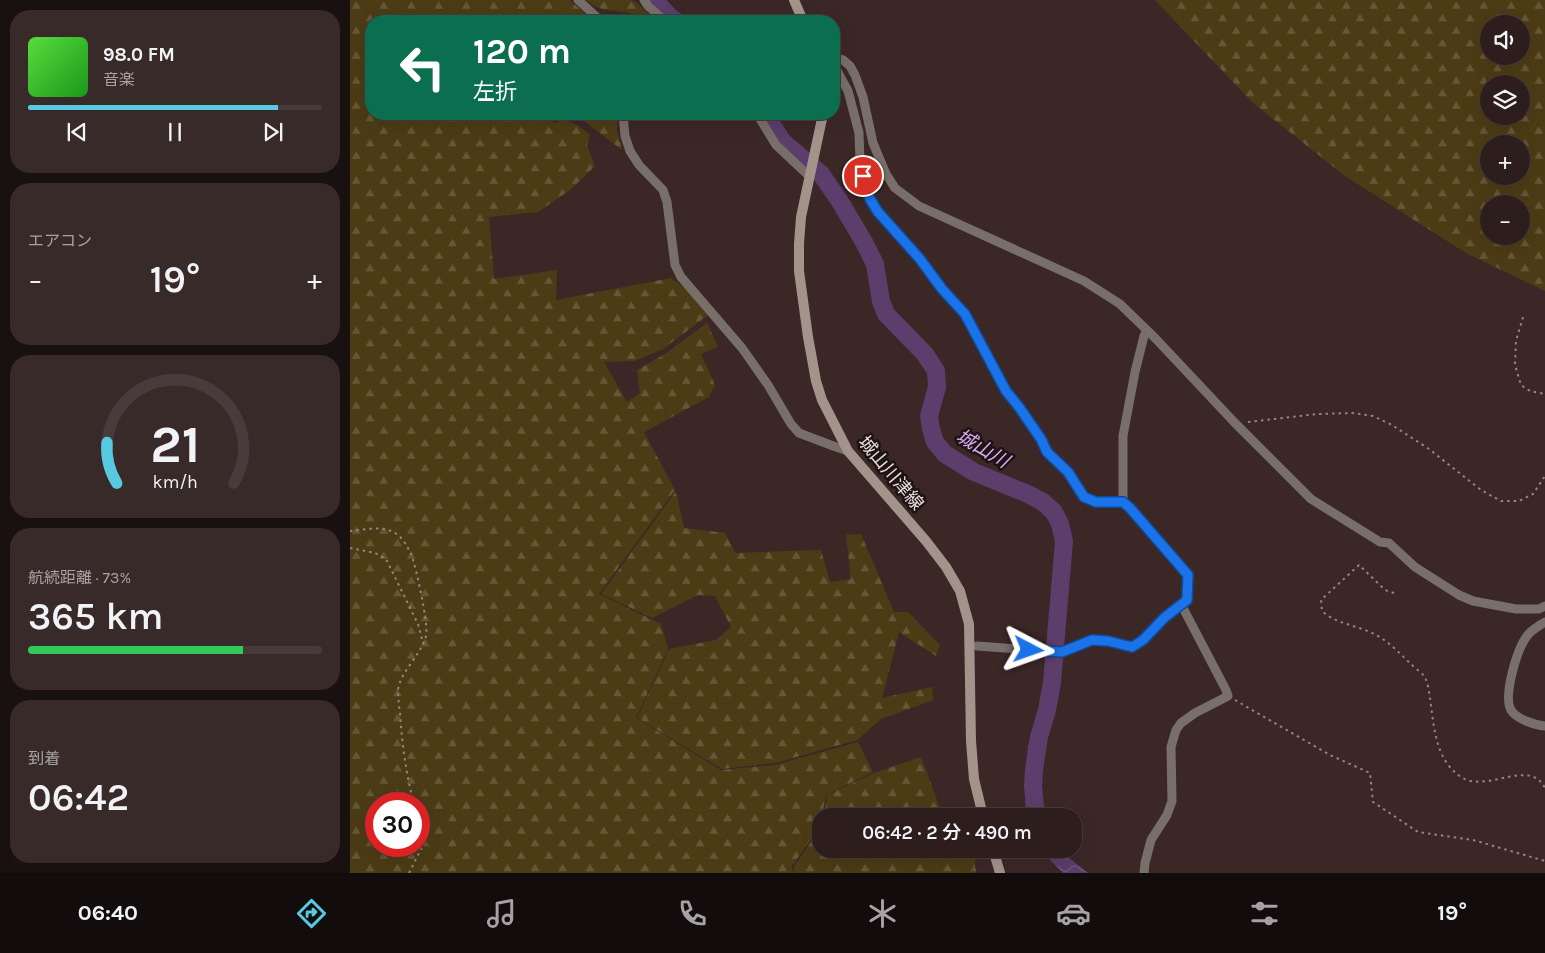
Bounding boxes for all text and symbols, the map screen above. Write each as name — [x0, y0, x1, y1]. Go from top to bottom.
map controls — [1480, 15, 1530, 245]
button: sound — [1480, 15, 1530, 65]
text: 120 m — [473, 31, 571, 72]
icon: left — [390, 35, 455, 100]
text: 98.0 FM — [103, 44, 175, 66]
text: 音楽 — [103, 70, 135, 89]
button: layers — [1480, 75, 1530, 125]
text: 左折 — [473, 79, 517, 105]
icon: previous — [63, 118, 91, 146]
icon: pause — [161, 118, 189, 146]
icon: next — [259, 118, 287, 146]
button: + — [1480, 135, 1530, 185]
pin — [842, 155, 884, 197]
icon: arrive — [849, 162, 877, 190]
button: − — [1480, 195, 1530, 245]
text: エアコン — [28, 231, 92, 250]
text: 19° — [150, 257, 200, 302]
text: − — [28, 263, 43, 296]
text: + — [307, 263, 322, 296]
text: 21 — [150, 414, 200, 475]
water label: 城山川 — [952, 425, 1014, 474]
street label: 城山川津線 — [854, 431, 928, 515]
text: km/h — [152, 472, 198, 493]
text: 航続距離 · 73% — [28, 568, 131, 587]
text: 365 km — [28, 594, 164, 639]
position arrow — [1002, 623, 1054, 675]
text: 到着 — [28, 749, 60, 768]
text: 06:42 — [28, 775, 129, 820]
speed limit sign: 30 — [365, 792, 430, 857]
text: 06:42 · 2 分 · 490 m — [862, 822, 1032, 844]
icon: directions — [294, 896, 329, 931]
icon: music — [484, 896, 519, 931]
icon: phone — [675, 896, 710, 931]
icon: climate — [865, 896, 900, 931]
icon: car — [1056, 896, 1091, 931]
icon: filters — [1247, 896, 1282, 931]
text: 06:40 — [78, 900, 138, 926]
text: 19° — [1437, 900, 1467, 926]

